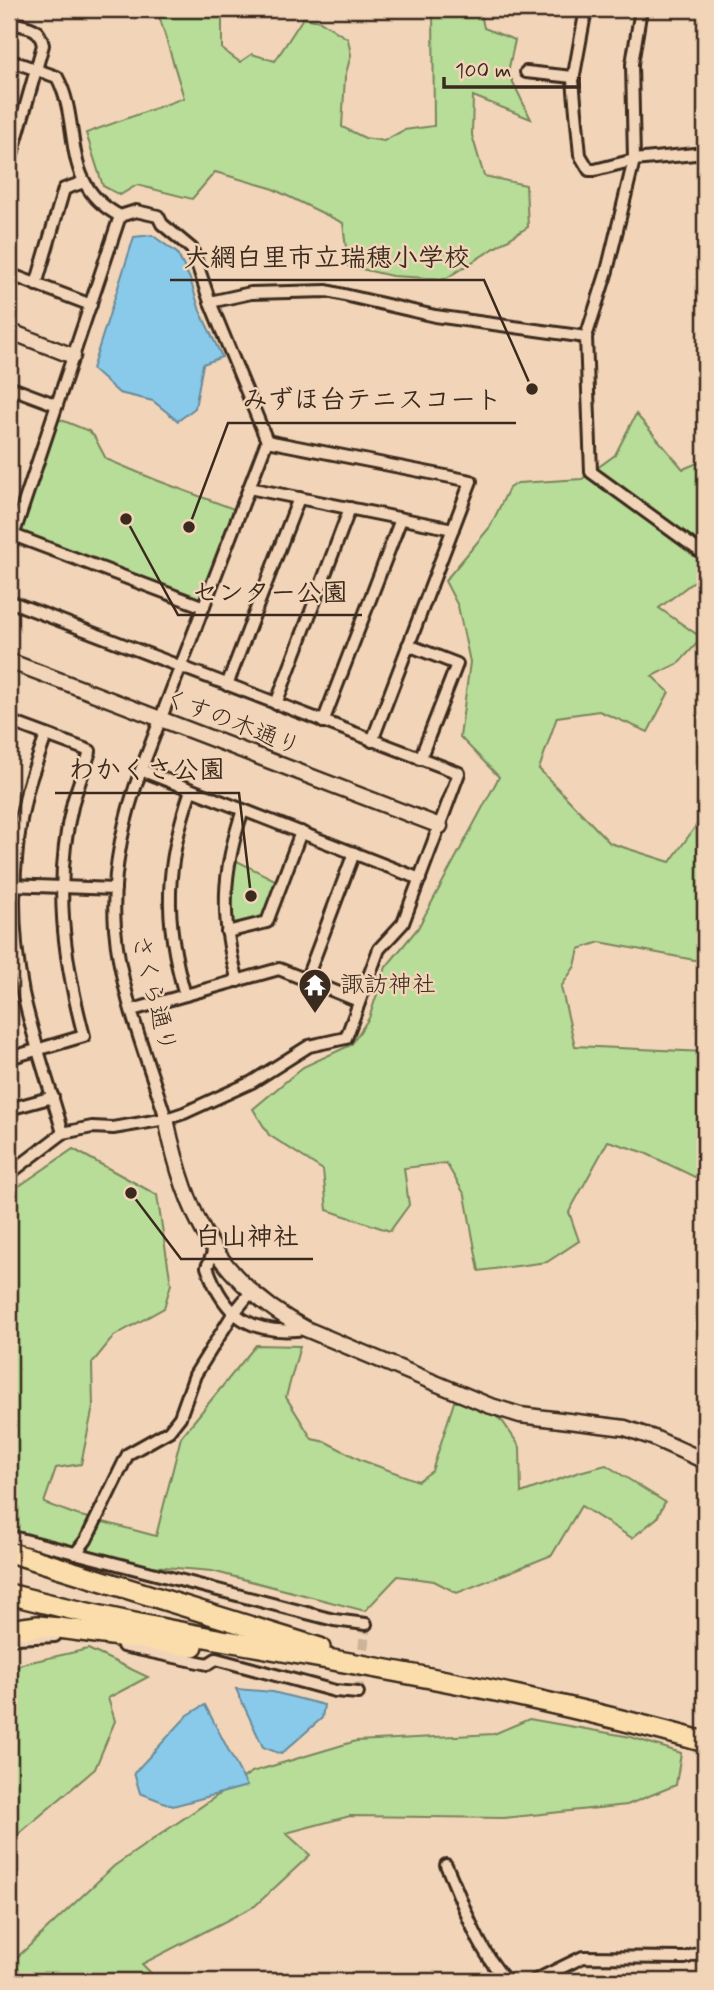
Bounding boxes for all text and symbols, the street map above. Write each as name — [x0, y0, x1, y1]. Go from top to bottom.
scale bar — [444, 46, 579, 90]
text: 100 m — [455, 57, 511, 85]
callout: 大網白里市立瑞穂小学校 — [170, 233, 484, 280]
text: 大網白里市立瑞穂小学校 — [184, 242, 470, 276]
callout: みずほ台テニスコート — [228, 376, 516, 423]
text: みずほ台テニスコート — [242, 384, 502, 418]
callout: センター公園 — [178, 568, 362, 615]
text: センター公園 — [192, 577, 348, 611]
street label: くすの木通り — [159, 683, 305, 763]
callout: わかくさ公園 — [55, 746, 239, 793]
text: わかくさ公園 — [69, 754, 225, 788]
street label: さくら通り — [123, 932, 183, 1056]
temple icon: 諏訪神社 — [296, 966, 334, 1015]
place label: 諏訪神社 — [340, 970, 436, 1001]
callout: 白山神社 — [181, 1212, 313, 1259]
text: 白山神社 — [195, 1221, 299, 1255]

